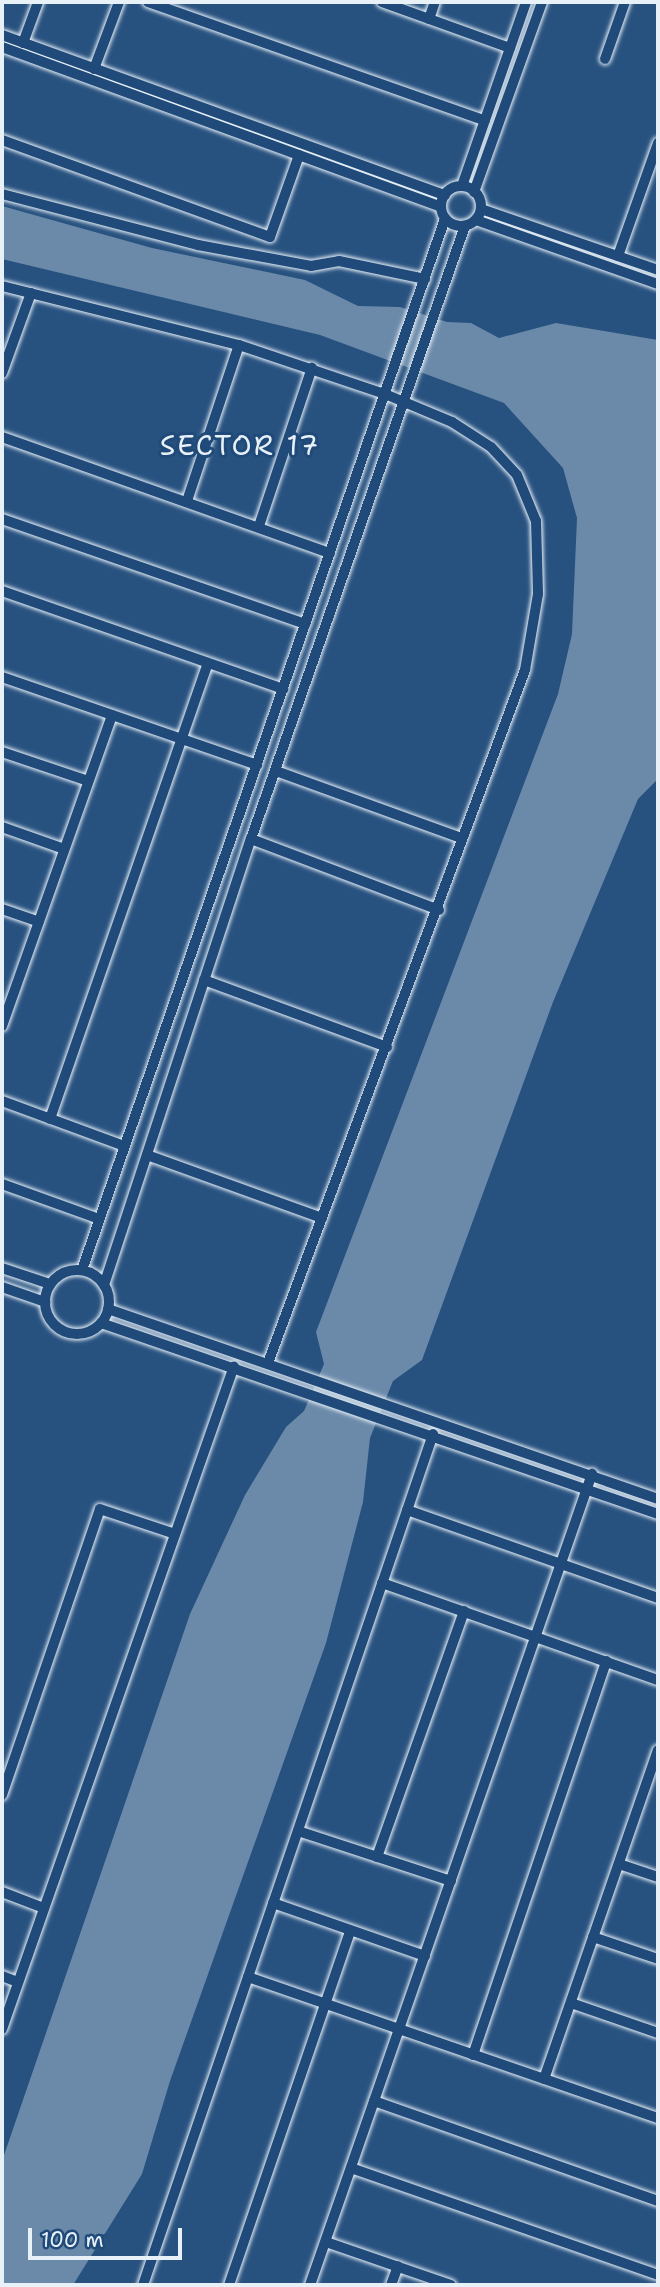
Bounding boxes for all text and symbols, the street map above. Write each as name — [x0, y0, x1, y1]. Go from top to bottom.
district label: SECTOR 17 — [161, 428, 319, 462]
scale bar — [32, 2214, 186, 2258]
text: 100 m — [41, 2226, 104, 2254]

